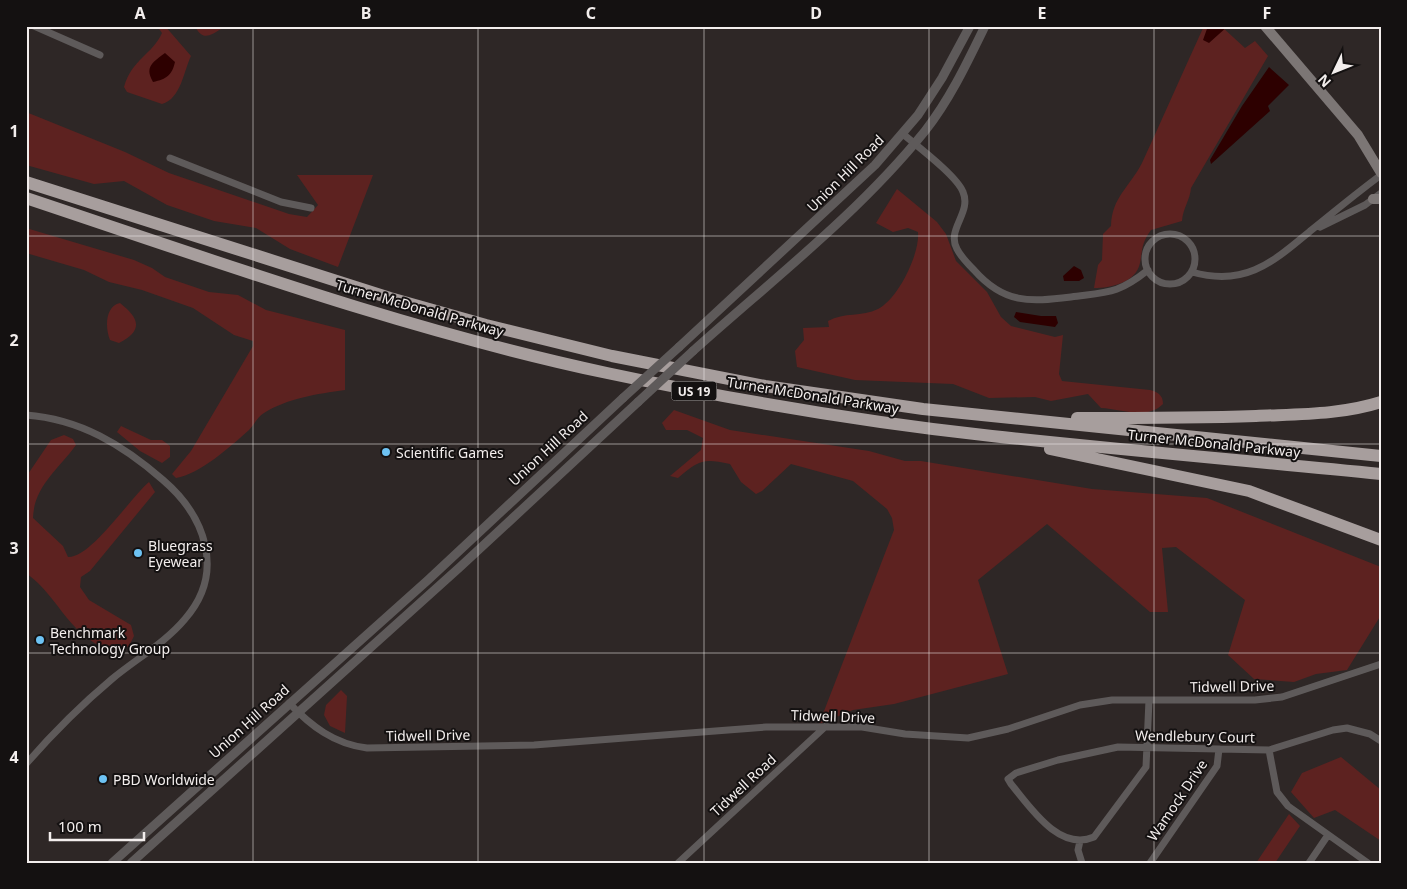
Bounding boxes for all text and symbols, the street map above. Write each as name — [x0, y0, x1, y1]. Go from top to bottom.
text: A — [134, 2, 146, 24]
text: B — [361, 2, 371, 24]
text: C — [586, 2, 596, 24]
text: D — [810, 2, 822, 24]
text: E — [1038, 2, 1047, 24]
text: F — [1263, 2, 1271, 24]
north arrow — [1310, 48, 1360, 98]
text: N — [1313, 71, 1335, 92]
text: 1 — [9, 120, 19, 142]
street label: Union Hill Road — [802, 130, 888, 216]
street label: Turner McDonald Parkway — [334, 275, 507, 341]
text: 2 — [9, 329, 19, 351]
street label: Turner McDonald Parkway — [726, 372, 901, 418]
road number: US 19 — [672, 382, 716, 401]
street label: Union Hill Road — [504, 406, 592, 490]
street label: Turner McDonald Parkway — [1127, 424, 1302, 462]
place label: Scientific Games — [396, 443, 504, 462]
marker: Scientific Games — [380, 446, 392, 458]
place label: Bluegrass Eyewear — [148, 536, 213, 571]
text: 3 — [9, 537, 19, 559]
marker: Bluegrass Eyewear — [132, 547, 144, 559]
place label: Benchmark Technology Group — [50, 623, 170, 658]
marker: Benchmark Technology Group — [34, 634, 46, 646]
street label: Tidwell Drive — [1190, 676, 1274, 696]
street label: Union Hill Road — [205, 680, 293, 762]
street label: Tidwell Drive — [790, 705, 876, 727]
street label: Tidwell Drive — [386, 725, 470, 745]
street label: Wendlebury Court — [1135, 725, 1255, 747]
text: 4 — [9, 746, 19, 768]
street label: Tidwell Road — [706, 750, 780, 820]
street label: Wamock Drive — [1143, 755, 1211, 845]
place label: PBD Worldwide — [113, 770, 215, 789]
marker: PBD Worldwide — [97, 773, 109, 785]
scale bar — [50, 809, 144, 841]
text: 100 m — [58, 816, 102, 836]

